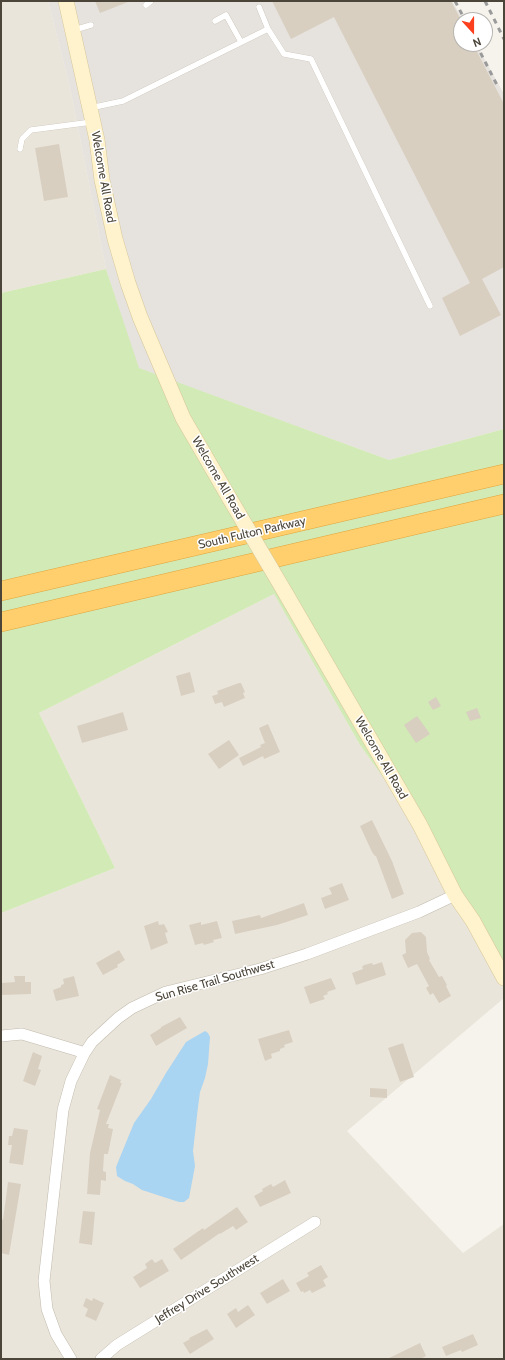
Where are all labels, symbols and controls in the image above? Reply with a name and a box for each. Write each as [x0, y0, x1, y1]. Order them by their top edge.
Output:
north arrow [453, 12, 493, 52]
text: N [471, 34, 483, 50]
street label: Welcome All Road [88, 130, 118, 224]
street label: Welcome All Road [189, 434, 247, 522]
street label: South Fulton Parkway [197, 514, 307, 552]
street label: Welcome All Road [352, 714, 410, 802]
street label: Sun Rise Trail Southwest [154, 957, 276, 1005]
street label: Jeffrey Drive Southwest [153, 1251, 261, 1327]

